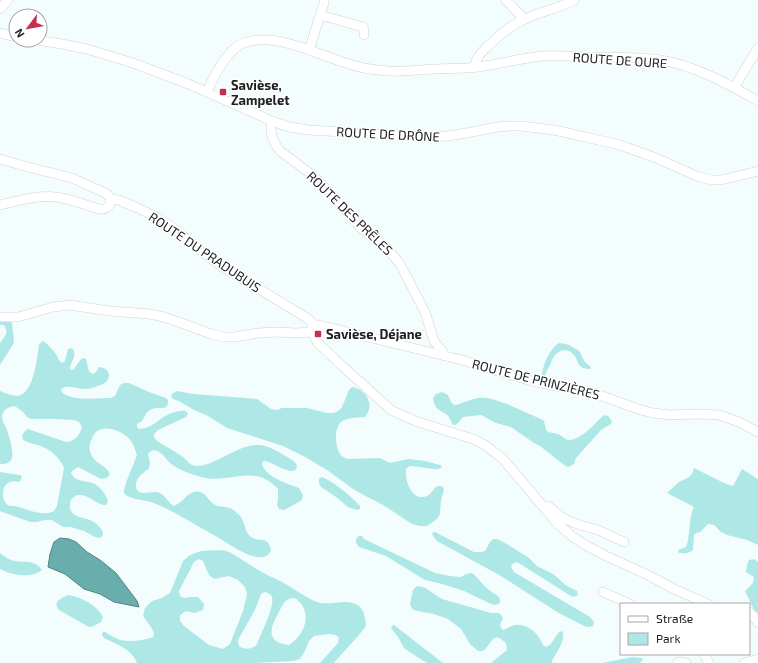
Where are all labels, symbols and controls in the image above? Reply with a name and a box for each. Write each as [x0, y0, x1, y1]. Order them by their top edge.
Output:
north arrow [8, 8, 48, 48]
text: N [11, 27, 27, 40]
street label: ROUTE DE OURE [572, 49, 668, 71]
place label: Savièse, Zampelet [231, 77, 290, 108]
marker: Savièse, Zampelet [218, 87, 228, 97]
street label: ROUTE DE DRÔNE [336, 123, 440, 145]
street label: ROUTE DES PRÊLES [304, 168, 396, 258]
street label: ROUTE DU PRADUBUIS [146, 209, 264, 295]
place label: Savièse, Déjane [326, 326, 422, 342]
marker: Savièse, Déjane [313, 329, 323, 339]
street label: ROUTE DE PRINZIÈRES [471, 354, 602, 403]
legend [620, 603, 750, 655]
text: Straße [656, 611, 693, 625]
text: Park [656, 631, 681, 645]

